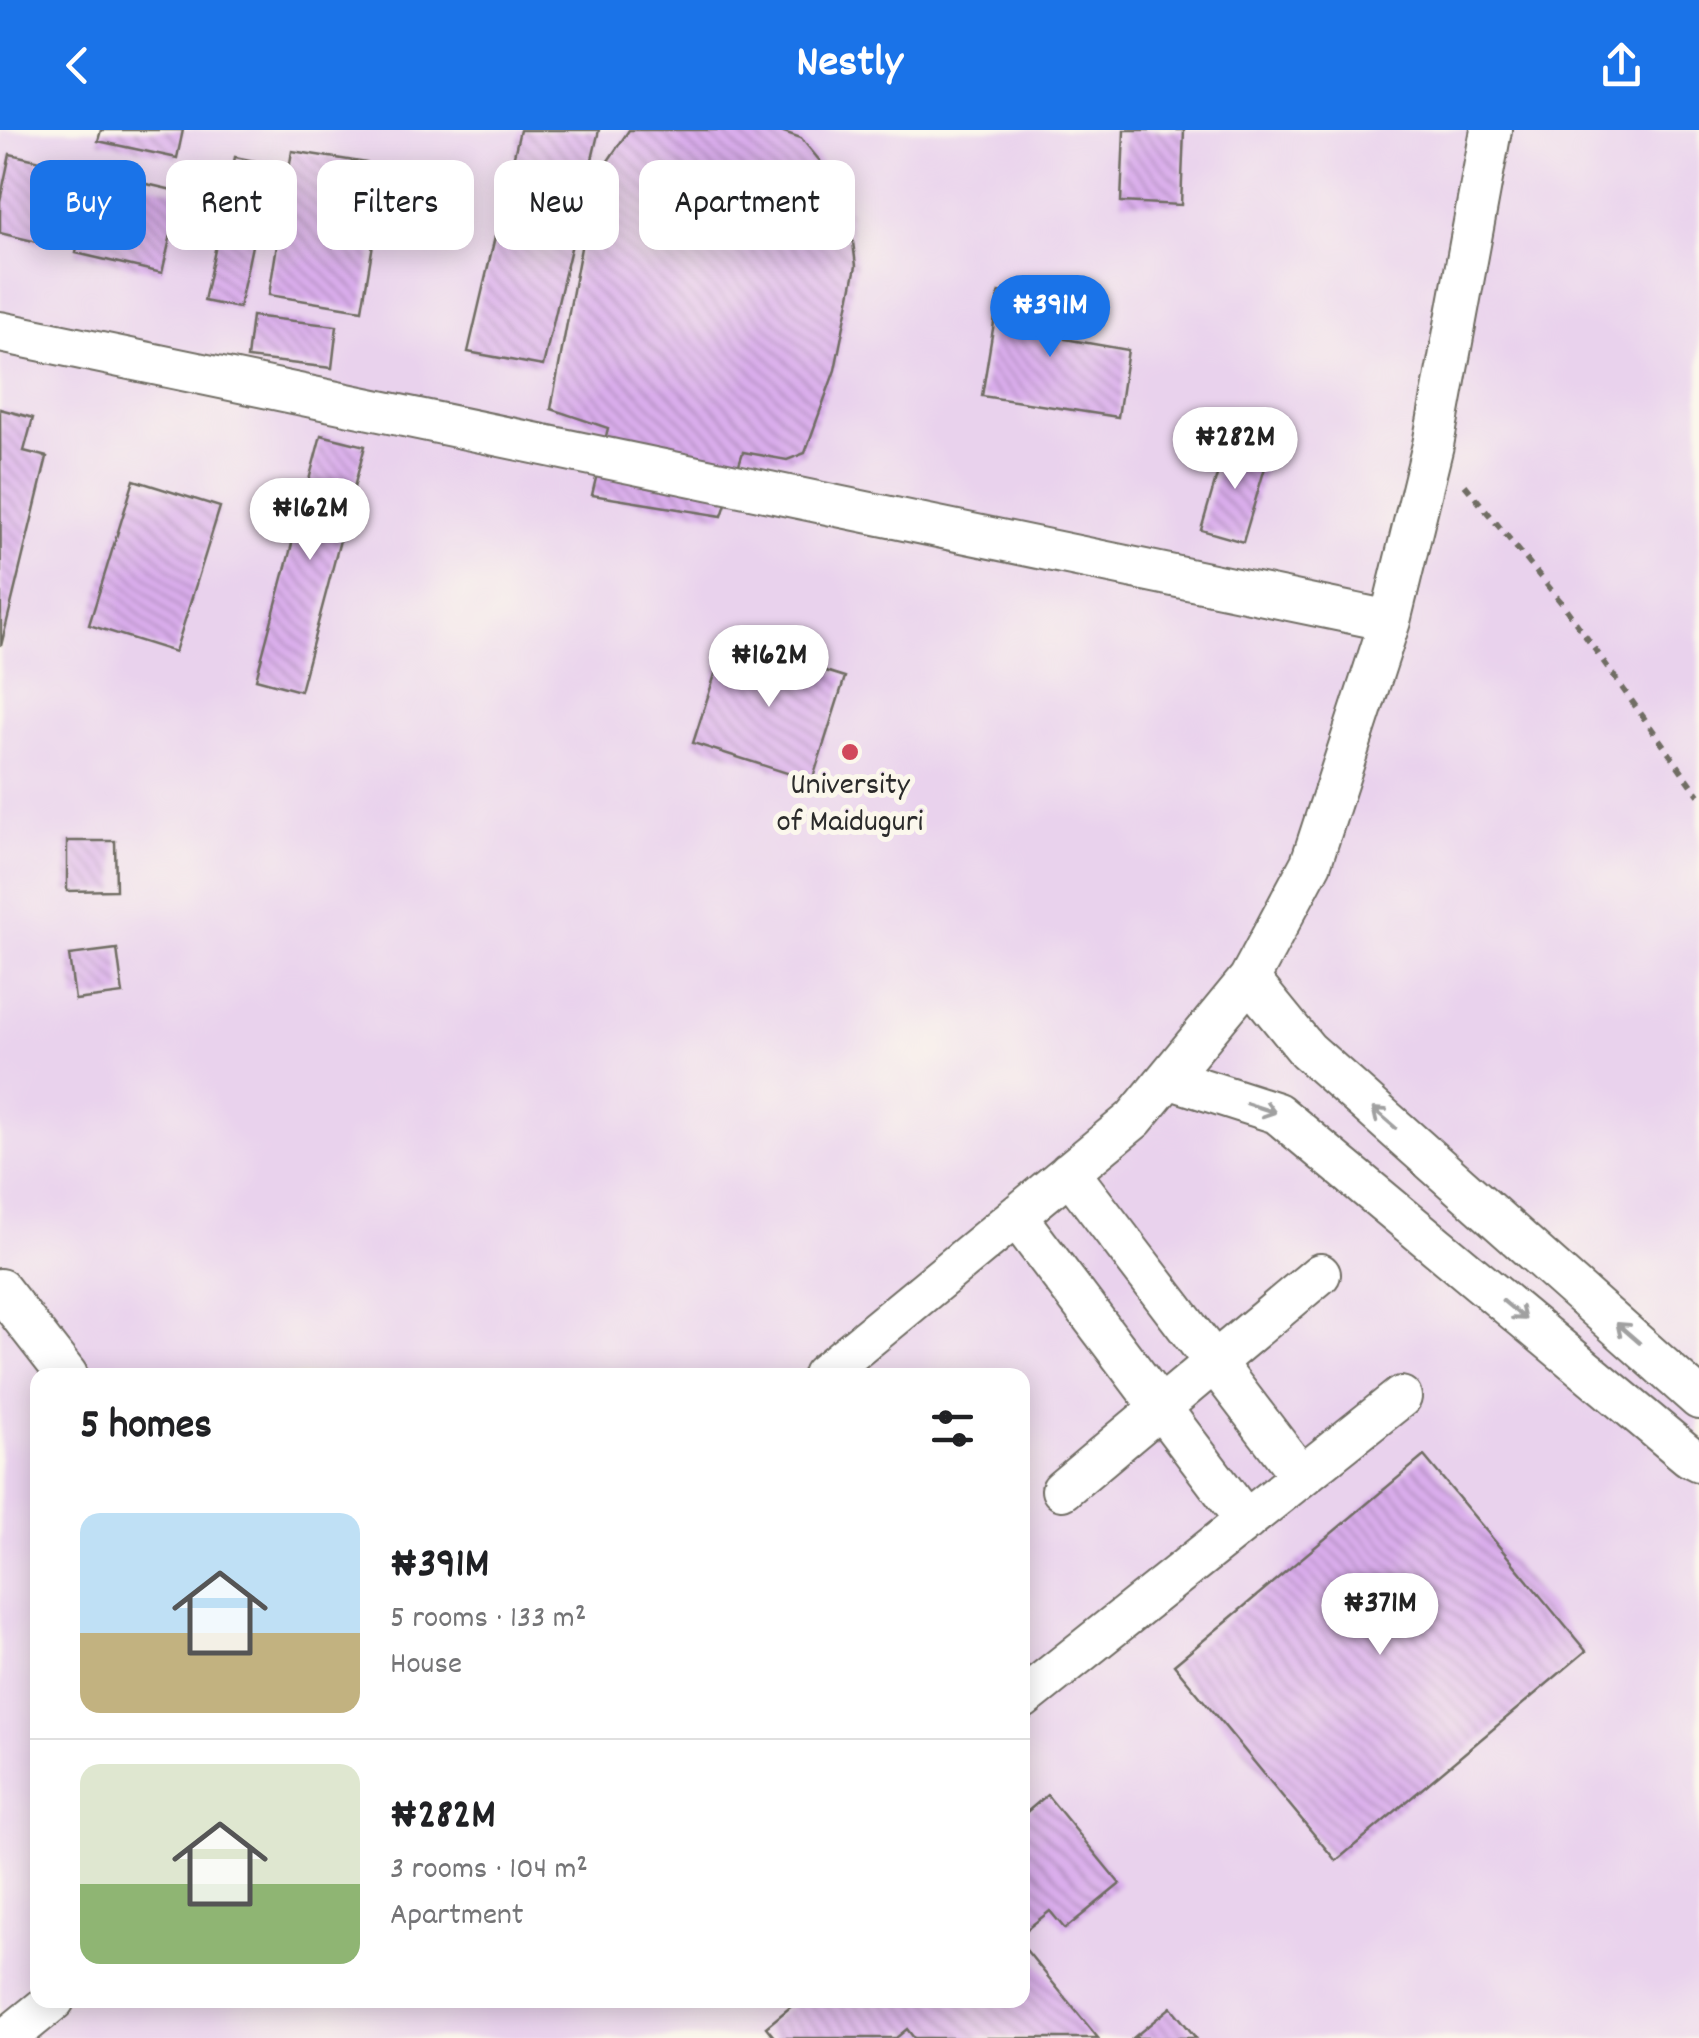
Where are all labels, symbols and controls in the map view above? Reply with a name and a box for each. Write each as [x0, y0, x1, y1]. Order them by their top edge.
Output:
text: Nestly [796, 33, 903, 97]
icon: back [50, 38, 105, 93]
icon: share [1594, 38, 1649, 93]
chip: Buy [30, 160, 146, 250]
chip: Rent [166, 160, 297, 250]
chip: Filters [317, 160, 474, 250]
chip: New [494, 160, 619, 250]
chip: Apartment [639, 160, 855, 250]
pin: ₦391M [980, 275, 1120, 360]
text: ₦391M [1012, 284, 1088, 330]
pin: ₦282M [1165, 407, 1305, 492]
text: ₦282M [1195, 416, 1275, 462]
pin: ₦162M [240, 478, 380, 563]
text: ₦162M [272, 487, 348, 533]
pin: ₦162M [699, 625, 839, 710]
text: ₦162M [731, 634, 807, 680]
marker: University of Maiduguri [839, 741, 861, 763]
place label: University of Maiduguri [777, 764, 924, 847]
one-way arrow [1244, 1100, 1276, 1118]
one-way arrow [1372, 1106, 1397, 1129]
one-way arrow [1500, 1299, 1526, 1321]
one-way arrow [1615, 1322, 1641, 1344]
text: 5 homes [80, 1398, 212, 1458]
icon: filters [925, 1401, 980, 1456]
text: ₦391M [390, 1537, 489, 1597]
icon: home [160, 1553, 280, 1673]
pin: ₦371M [1310, 1573, 1450, 1658]
text: ₦371M [1343, 1582, 1417, 1628]
text: 5 rooms · 133 m² [390, 1597, 586, 1643]
text: House [390, 1643, 462, 1689]
text: ₦282M [390, 1788, 496, 1848]
icon: home [160, 1804, 280, 1924]
text: 3 rooms · 104 m² [390, 1848, 588, 1894]
text: Apartment [390, 1894, 524, 1940]

